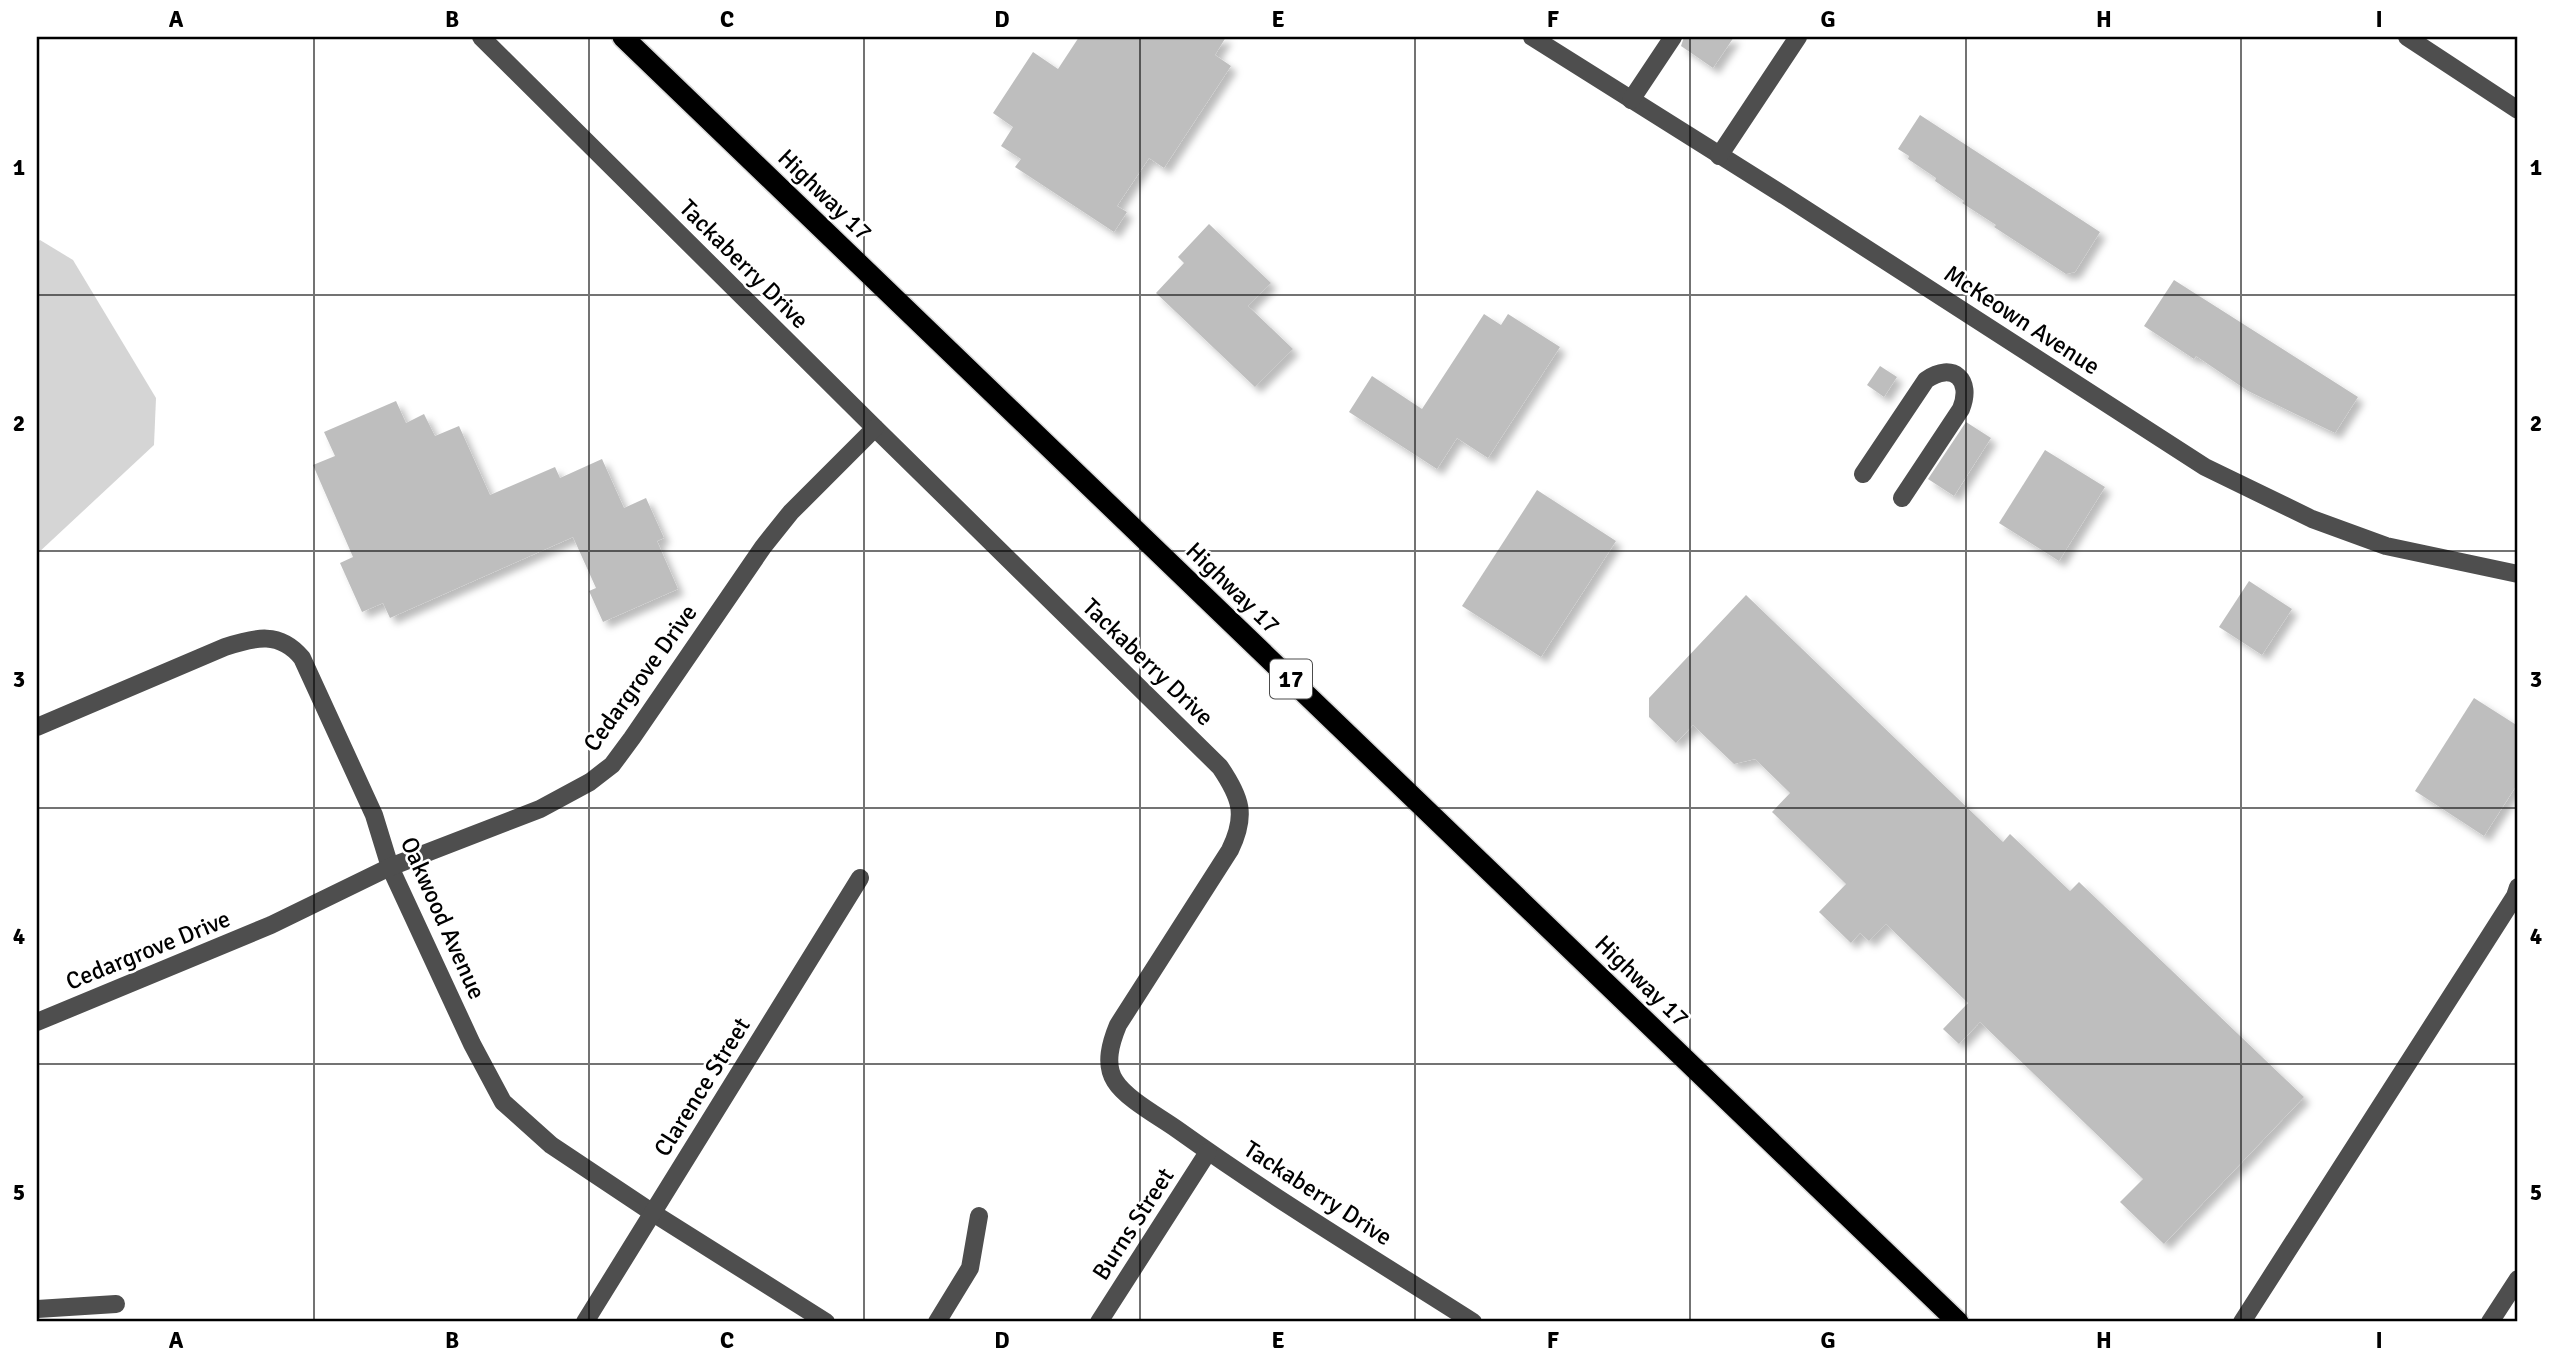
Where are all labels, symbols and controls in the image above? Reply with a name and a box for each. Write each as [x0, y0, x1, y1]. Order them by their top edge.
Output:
text: A [169, 5, 184, 34]
text: B [445, 5, 459, 34]
text: C [720, 5, 734, 34]
text: D [994, 5, 1010, 34]
text: E [1271, 5, 1285, 34]
text: F [1547, 5, 1559, 34]
text: G [1820, 5, 1836, 34]
text: H [2096, 5, 2112, 34]
text: I [2375, 5, 2383, 34]
street label: Highway 17 [772, 143, 878, 247]
text: 1 [13, 153, 25, 182]
text: 1 [2530, 153, 2542, 182]
street label: Tackaberry Drive [673, 193, 815, 335]
street label: McKeown Avenue [1938, 258, 2106, 382]
text: 2 [13, 409, 25, 438]
text: 2 [2530, 409, 2542, 438]
street label: Highway 17 [1180, 536, 1286, 640]
street label: Tackaberry Drive [1076, 592, 1220, 732]
street label: Cedargrove Drive [577, 599, 703, 757]
road number: 17 [1270, 660, 1312, 698]
text: 3 [13, 665, 25, 694]
text: 3 [2530, 665, 2542, 694]
street label: Oakwood Avenue [394, 832, 492, 1004]
street label: Cedargrove Drive [61, 903, 235, 997]
text: 4 [13, 922, 25, 951]
text: 4 [2530, 922, 2542, 951]
street label: Highway 17 [1589, 929, 1695, 1033]
street label: Clarence Street [647, 1012, 757, 1162]
street label: Tackaberry Drive [1238, 1134, 1398, 1252]
street label: Burns Street [1086, 1162, 1180, 1286]
text: 5 [13, 1178, 25, 1207]
text: 5 [2530, 1178, 2542, 1207]
text: A [169, 1326, 184, 1355]
text: B [445, 1326, 459, 1355]
text: C [720, 1326, 734, 1355]
text: D [994, 1326, 1010, 1355]
text: E [1271, 1326, 1285, 1355]
text: F [1547, 1326, 1559, 1355]
text: G [1820, 1326, 1836, 1355]
text: H [2096, 1326, 2112, 1355]
text: I [2375, 1326, 2383, 1355]

